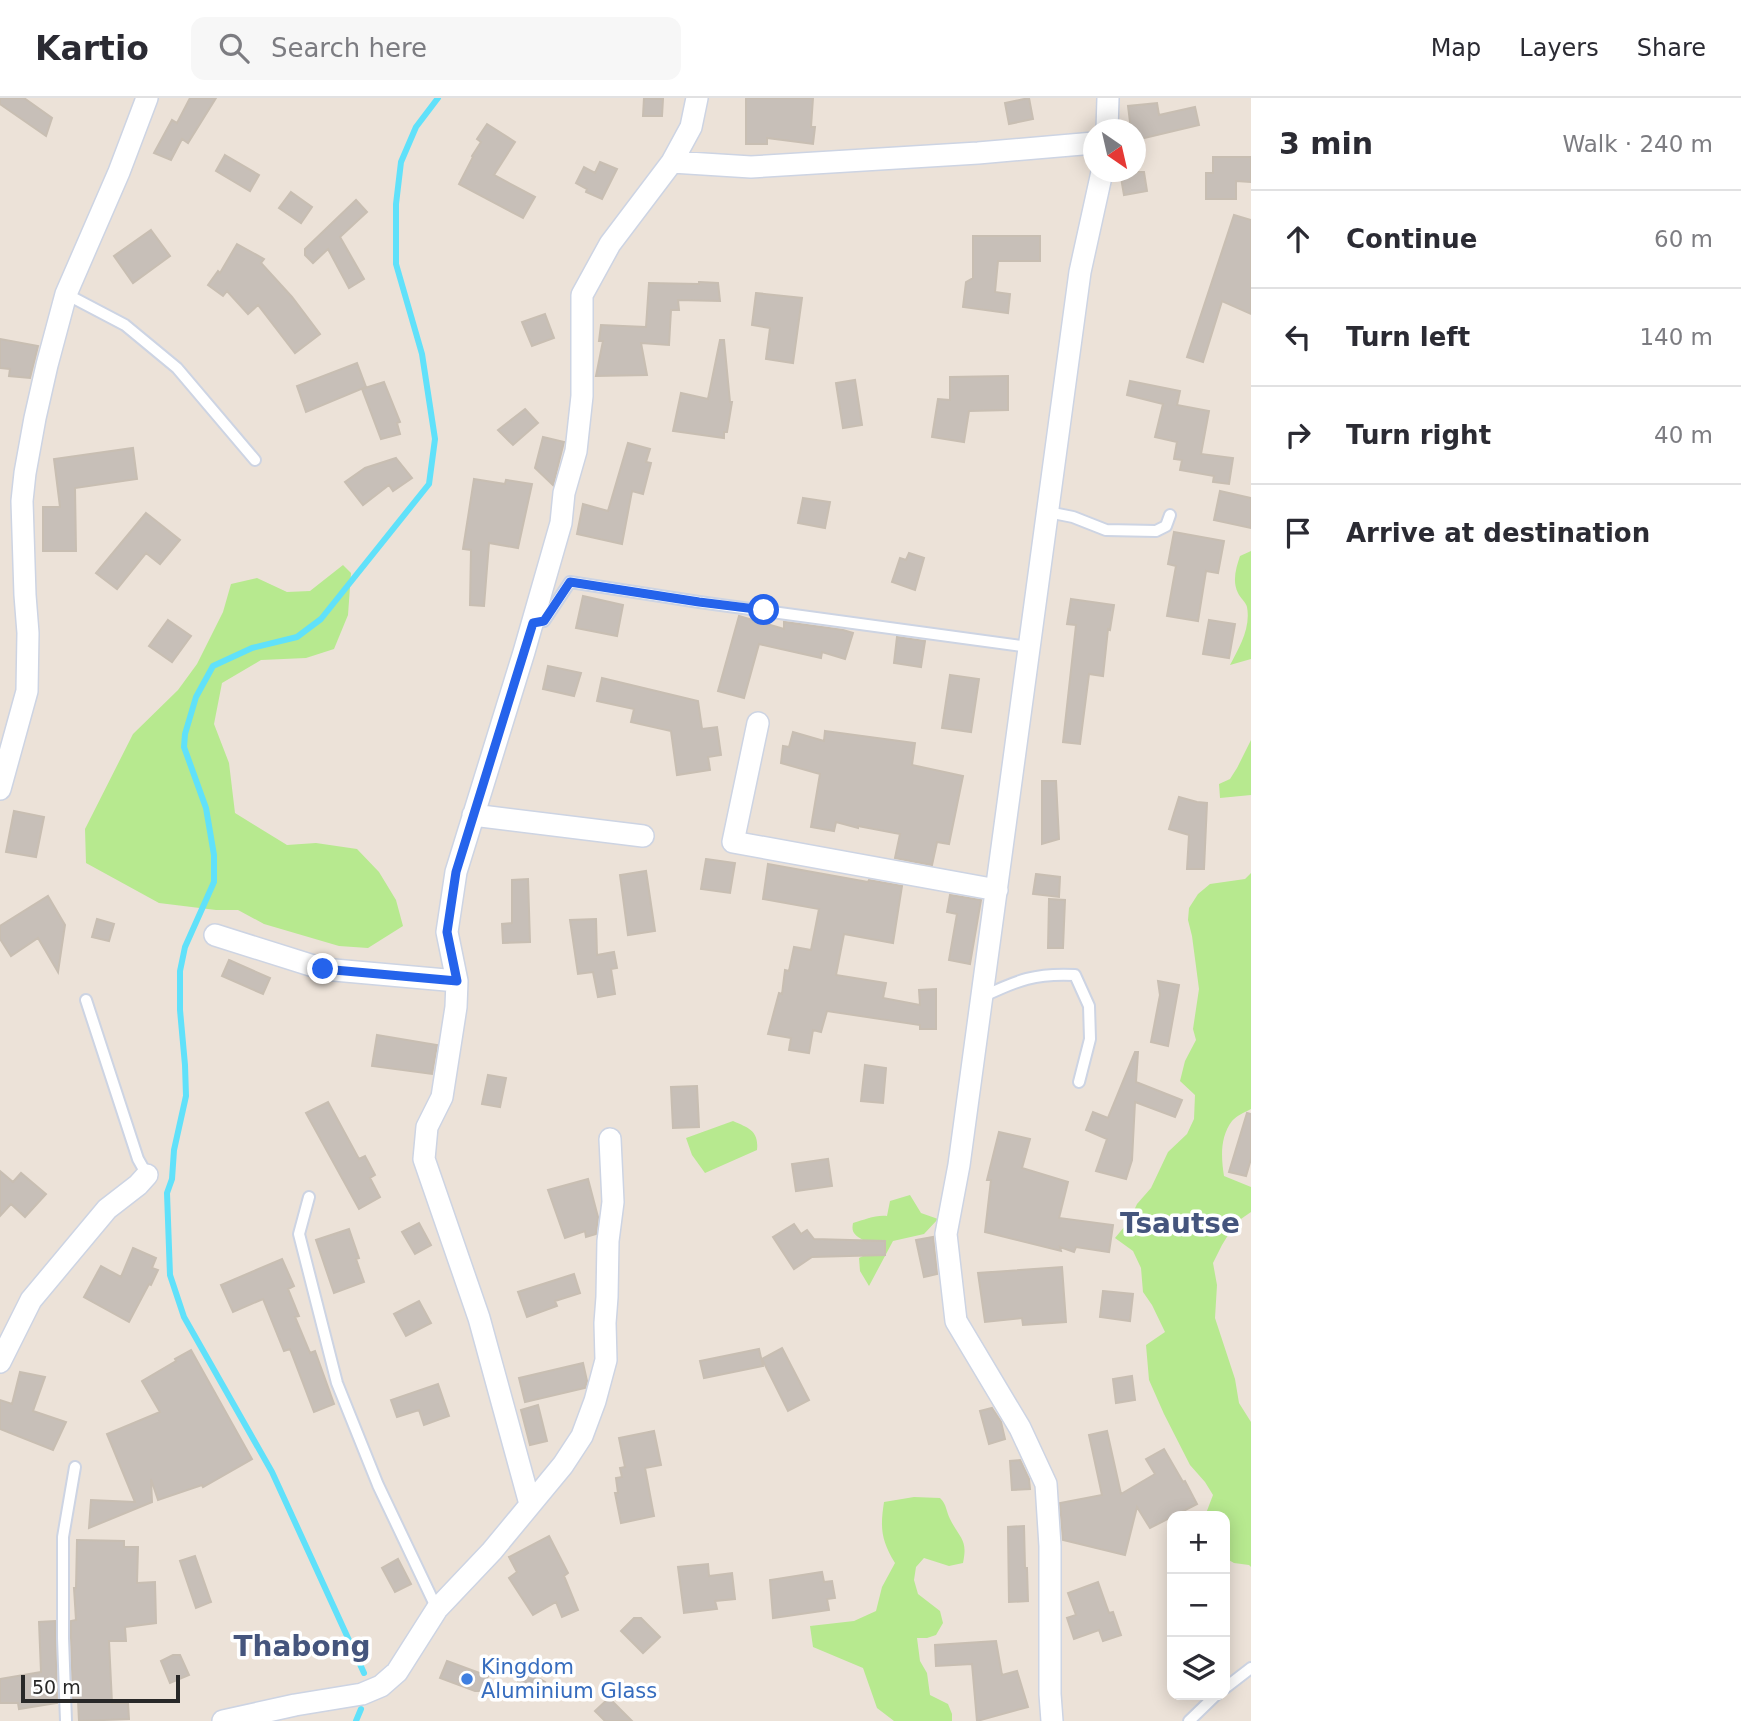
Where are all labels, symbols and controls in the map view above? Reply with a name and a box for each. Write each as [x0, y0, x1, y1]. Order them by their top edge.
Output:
search box [191, 17, 681, 80]
text: Kartio [35, 29, 149, 68]
icon: search [215, 29, 253, 67]
text: Search here [271, 33, 427, 63]
text: Map [1431, 34, 1481, 62]
text: Layers [1519, 34, 1599, 62]
text: Share [1637, 34, 1706, 62]
north arrow [1083, 119, 1146, 182]
text: 3 min [1279, 126, 1373, 161]
text: Walk · 240 m [1562, 131, 1713, 157]
icon: ahead [1279, 220, 1317, 258]
text: Continue [1346, 224, 1477, 254]
text: 60 m [1654, 226, 1713, 252]
icon: left [1279, 318, 1317, 356]
text: Turn left [1346, 322, 1470, 352]
text: 140 m [1639, 324, 1713, 350]
icon: right [1279, 416, 1317, 454]
text: Turn right [1346, 420, 1491, 450]
text: 40 m [1654, 422, 1713, 448]
icon: arrive [1279, 514, 1317, 552]
text: Arrive at destination [1346, 518, 1650, 548]
route start [748, 594, 779, 625]
route end [307, 953, 338, 984]
district label: Tsautse [1120, 1207, 1240, 1240]
map controls [1167, 1511, 1230, 1700]
button: + [1167, 1511, 1230, 1574]
button: − [1167, 1574, 1230, 1637]
district label: Thabong [233, 1630, 371, 1663]
button: layers [1167, 1637, 1230, 1700]
place label: Kingdom Aluminium Glass [481, 1655, 657, 1703]
marker: Kingdom Aluminium Glass [459, 1671, 475, 1687]
scale bar [21, 1672, 180, 1704]
text: 50 m [32, 1676, 81, 1698]

